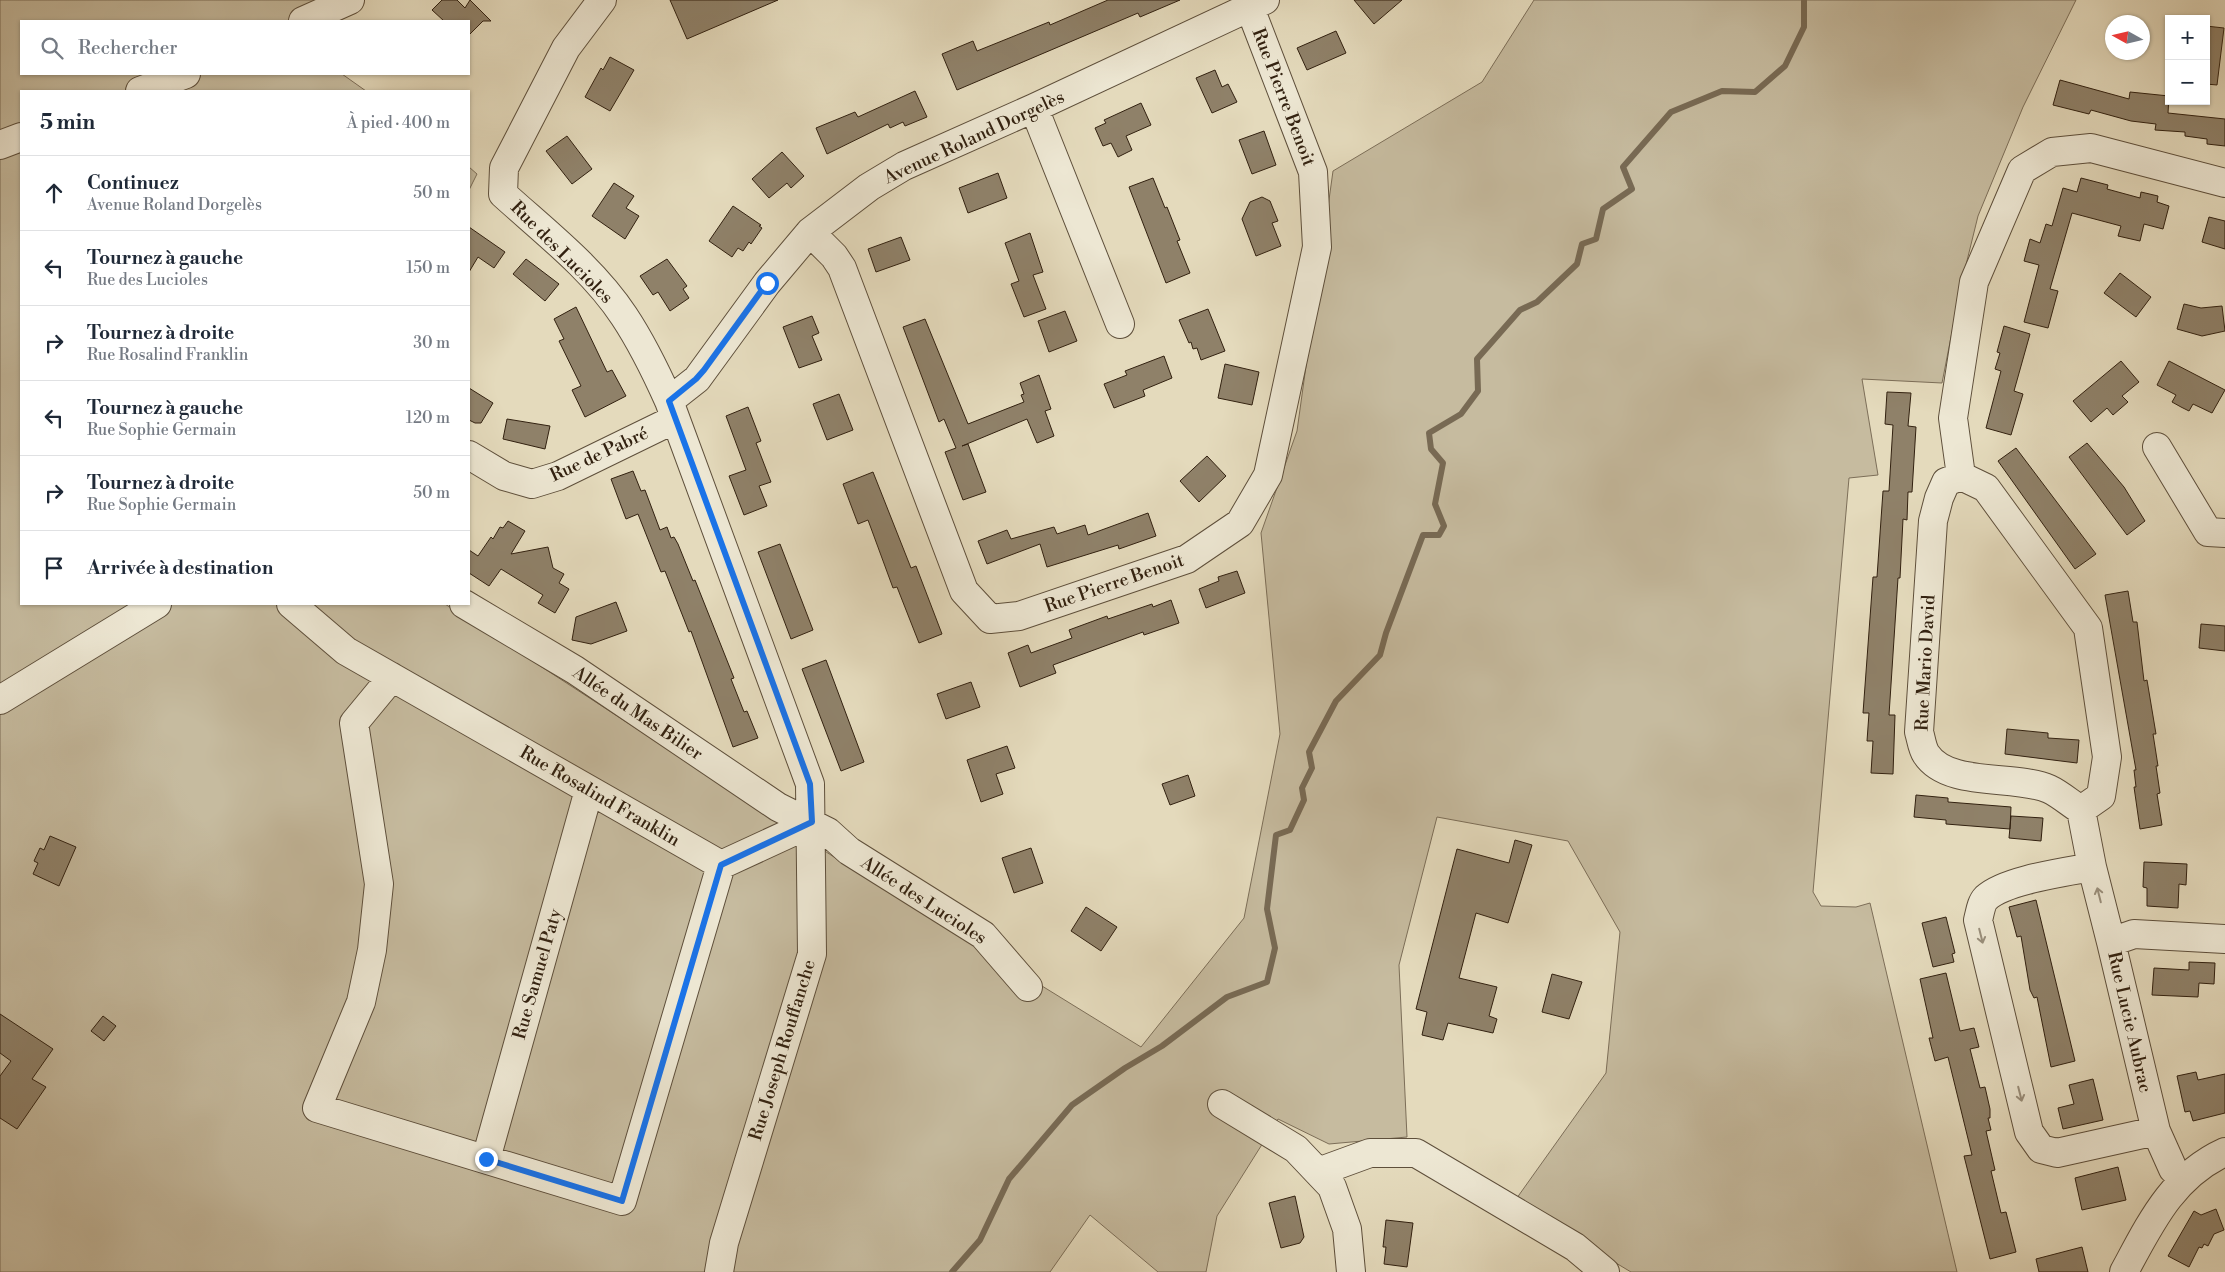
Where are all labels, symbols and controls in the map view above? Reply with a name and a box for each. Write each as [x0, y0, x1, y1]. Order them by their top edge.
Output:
north arrow [2105, 15, 2150, 60]
map controls [2165, 15, 2210, 105]
button: + [2165, 15, 2210, 60]
search box [20, 20, 470, 75]
street label: Rue Pierre Benoit [1247, 25, 1321, 170]
icon: search [38, 34, 66, 62]
text: Rechercher [78, 36, 177, 60]
button: − [2165, 60, 2210, 105]
street label: Avenue Roland Dorgelès [879, 85, 1068, 190]
text: 5 min [40, 110, 95, 136]
text: À pied · 400 m [347, 113, 450, 133]
text: Continuez [87, 171, 179, 195]
icon: ahead [40, 179, 68, 207]
text: 50 m [413, 183, 450, 203]
text: Avenue Roland Dorgelès [87, 195, 262, 215]
street label: Rue des Lucioles [505, 196, 618, 309]
text: Tournez à gauche [87, 246, 243, 270]
icon: left [40, 254, 68, 282]
text: 150 m [406, 258, 450, 278]
text: Rue des Lucioles [87, 270, 208, 290]
route start [756, 272, 779, 295]
text: Tournez à droite [87, 321, 234, 345]
icon: right [40, 329, 68, 357]
text: 30 m [413, 333, 450, 353]
text: Rue Rosalind Franklin [87, 345, 248, 365]
text: Tournez à gauche [87, 396, 243, 420]
icon: left [40, 404, 68, 432]
text: 120 m [406, 408, 450, 428]
text: Rue Sophie Germain [87, 420, 236, 440]
street label: Rue de Pabré [546, 422, 652, 487]
text: Tournez à droite [87, 471, 234, 495]
icon: right [40, 479, 68, 507]
text: 50 m [413, 483, 450, 503]
text: Rue Sophie Germain [87, 495, 236, 515]
street label: Rue Pierre Benoit [1041, 549, 1188, 618]
icon: arrive [40, 554, 68, 582]
text: Arrivée à destination [87, 556, 273, 580]
street label: Rue Mario David [1910, 593, 1941, 732]
street label: Allée du Mas Bilier [567, 661, 708, 766]
street label: Rue Rosalind Franklin [515, 741, 684, 852]
street label: Allée des Lucioles [856, 851, 991, 950]
one-way arrow [2094, 887, 2103, 903]
street label: Rue Samuel Paty [508, 906, 567, 1042]
one-way arrow [1977, 927, 1987, 943]
street label: Rue Lucie Aubrac [2102, 949, 2157, 1095]
street label: Rue Joseph Rouffanche [744, 957, 821, 1143]
one-way arrow [2016, 1085, 2025, 1101]
route end [475, 1148, 498, 1171]

